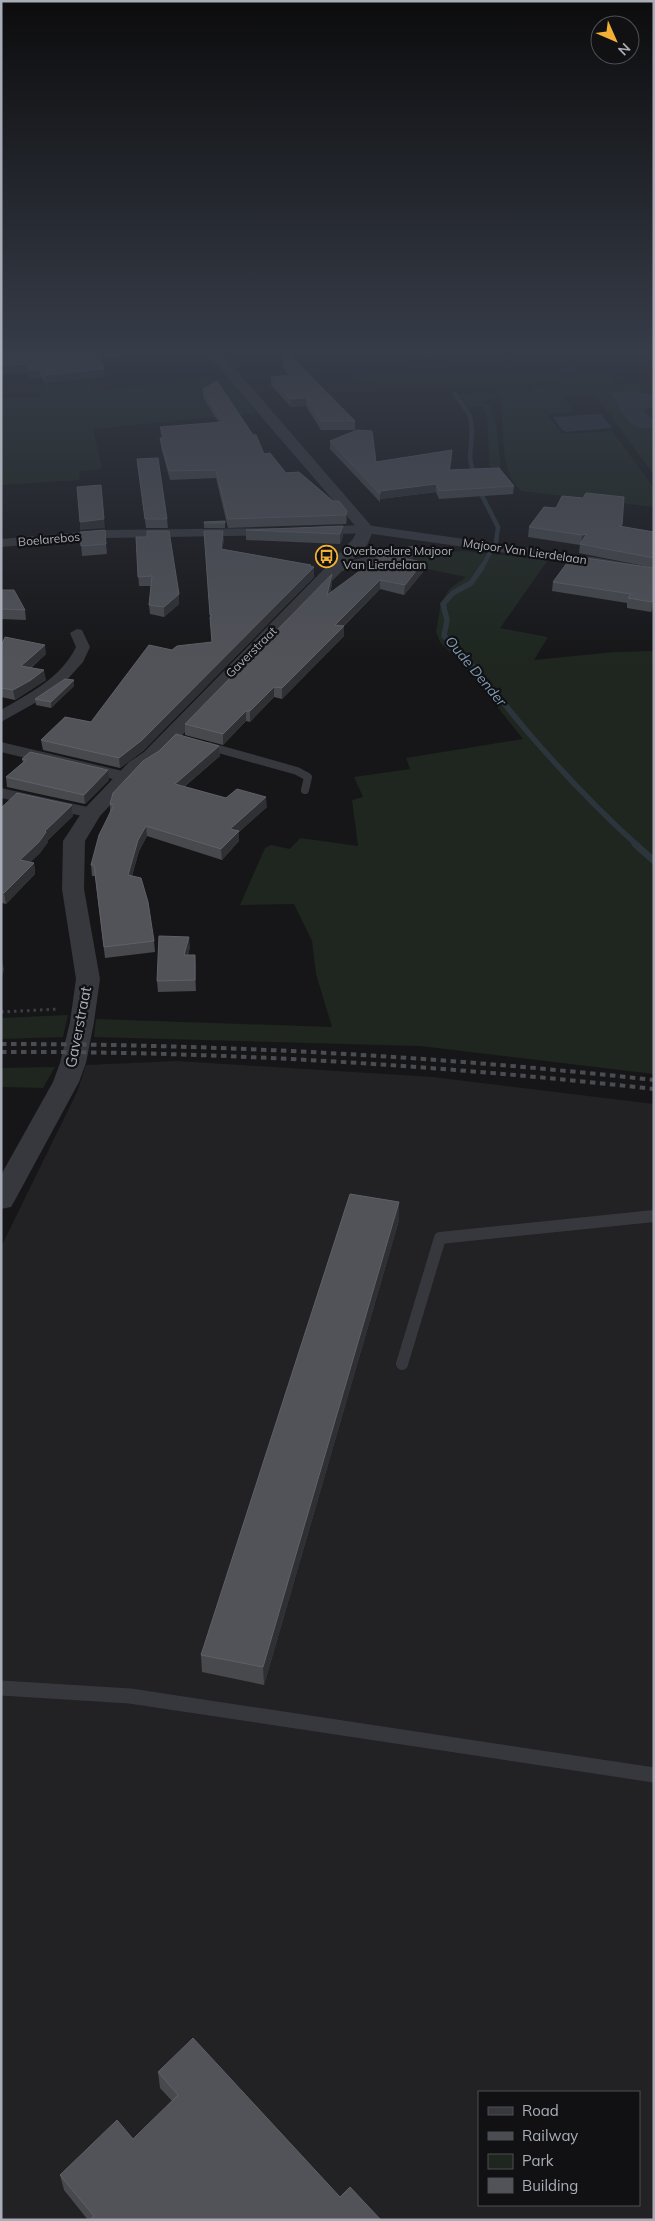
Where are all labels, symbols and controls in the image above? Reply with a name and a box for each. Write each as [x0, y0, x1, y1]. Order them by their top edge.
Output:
north arrow [590, 15, 640, 65]
text: N [614, 39, 634, 59]
street label: Boelarebos [17, 529, 81, 549]
street label: Majoor Van Lierdelaan [462, 535, 588, 567]
place label: Overboelare Majoor Van Lierdelaan [343, 543, 453, 572]
bus stop icon: Overboelare Majoor Van Lierdelaan [315, 545, 339, 569]
street label: Gaverstraat [222, 623, 280, 681]
water label: Oude Dender [441, 632, 511, 710]
street label: Gaverstraat [61, 985, 95, 1069]
legend [478, 2091, 640, 2206]
text: Road [522, 2101, 559, 2120]
text: Railway [522, 2126, 578, 2145]
text: Park [522, 2151, 554, 2170]
text: Building [522, 2176, 578, 2195]

